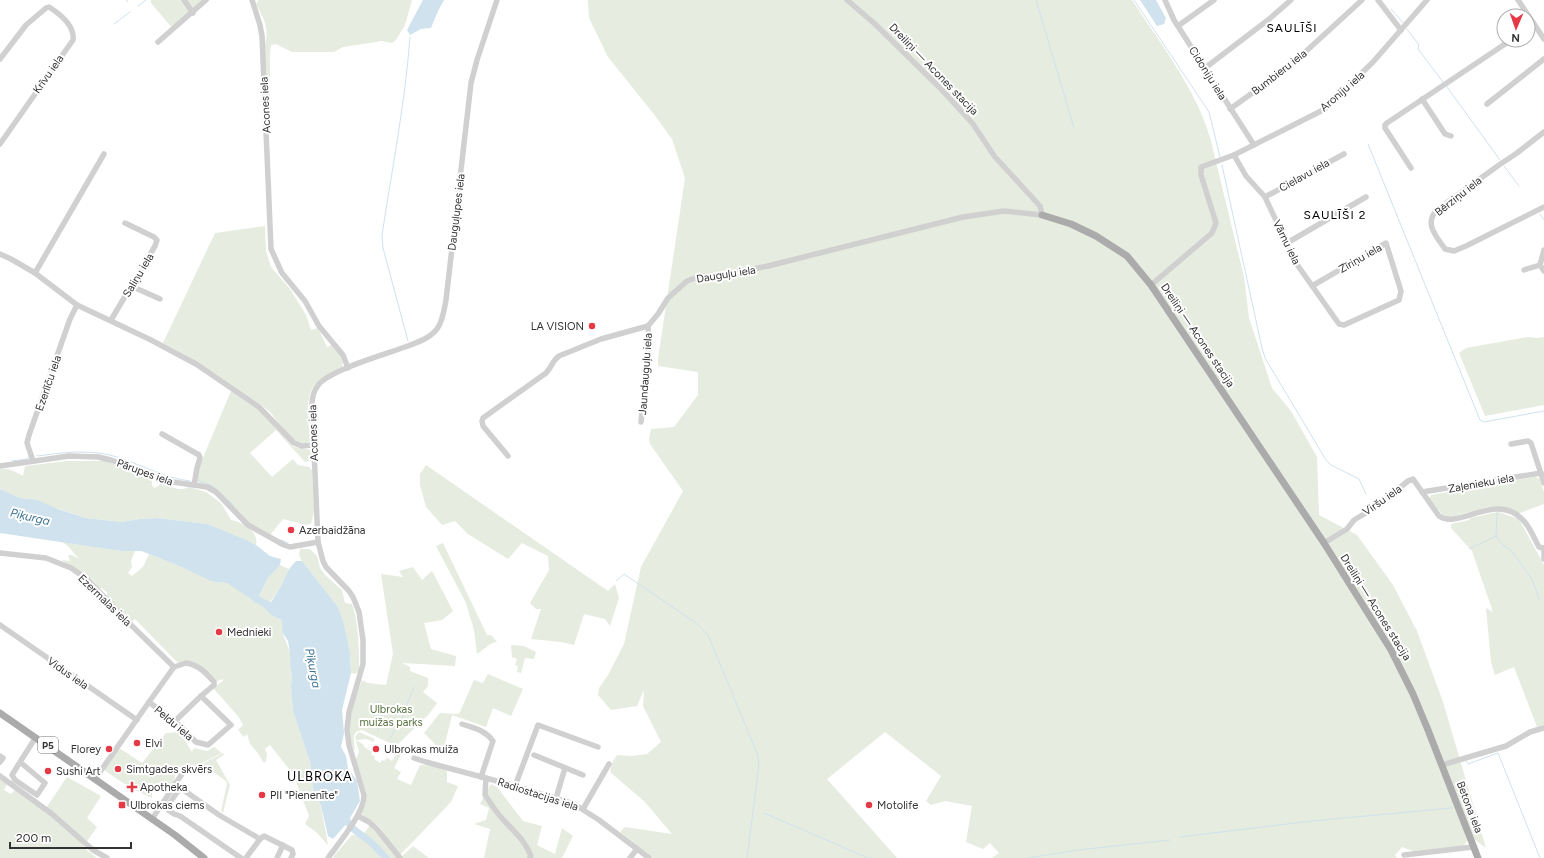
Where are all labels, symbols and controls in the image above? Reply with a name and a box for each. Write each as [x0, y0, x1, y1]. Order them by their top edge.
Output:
north arrow [1496, 8, 1536, 48]
street label: Dreiliņi — Acones stacija [886, 21, 981, 118]
district label: SAULĪŠI [1266, 21, 1318, 35]
text: N [1511, 31, 1520, 44]
street label: Cidoniju iela [1186, 44, 1229, 102]
street label: Bumbieru iela [1249, 47, 1309, 98]
street label: Krīvu iela [30, 52, 66, 96]
street label: Aroniju iela [1317, 69, 1367, 114]
street label: Acones iela [258, 77, 273, 133]
street label: Cielavu iela [1277, 156, 1332, 195]
street label: Dauguļupes iela [445, 173, 468, 251]
street label: Bērziņu iela [1432, 174, 1484, 219]
district label: SAULĪŠI 2 [1304, 208, 1366, 222]
street label: Vārnu iela [1270, 218, 1303, 267]
street label: Zīriņu iela [1336, 241, 1384, 276]
street label: Saliņu iela [120, 251, 157, 300]
street label: Dauguļu iela [696, 263, 757, 286]
street label: Dreiliņi — Acones stacija [1158, 281, 1237, 390]
place label: LA VISION [531, 320, 584, 333]
marker: LA VISION [587, 321, 597, 331]
street label: Jaundauguļu iela [636, 333, 655, 415]
street label: Ezerlīču iela [33, 354, 64, 413]
street label: Acones iela [306, 405, 321, 461]
street label: Pārupes iela [115, 456, 175, 489]
street label: Zaļenieku iela [1447, 471, 1515, 496]
street label: Viršu iela [1360, 482, 1404, 519]
water label: Piķurga [9, 506, 51, 528]
place label: Azerbaidžāna [299, 524, 365, 537]
marker: Azerbaidžāna [286, 525, 296, 535]
street label: Dreiliņi — Acones stacija [1338, 552, 1414, 663]
street label: Ezermalas iela [75, 572, 134, 629]
place label: Mednieki [227, 626, 271, 639]
marker: Mednieki [214, 627, 224, 637]
water label: Piķurga [302, 647, 324, 689]
street label: Vidus iela [45, 655, 91, 692]
street label: Peldu iela [152, 703, 196, 743]
park label: Ulbrokas muižas parks [359, 703, 423, 729]
road number: P5 [38, 737, 58, 753]
place label: Elvi [145, 737, 162, 750]
marker: Elvi [132, 738, 142, 748]
place label: Florey [71, 743, 101, 756]
place label: Ulbrokas muiža [384, 743, 458, 756]
marker: Florey [104, 744, 114, 754]
marker: Ulbrokas muiža [371, 744, 381, 754]
place label: Simtgades skvērs [126, 763, 212, 776]
marker: Simtgades skvērs [113, 764, 123, 774]
place label: Sushi Art [56, 765, 101, 778]
marker: Sushi Art [43, 766, 53, 776]
district label: ULBROKA [287, 769, 353, 784]
street label: Radiostacijas iela [496, 775, 580, 814]
street label: Betona iela [1454, 780, 1485, 835]
place label: Apotheka [140, 781, 187, 794]
marker: Apotheka [127, 782, 137, 792]
place label: PII "Pienenīte" [270, 789, 338, 802]
marker: PII "Pienenīte" [257, 790, 267, 800]
place label: Ulbrokas ciems [130, 799, 204, 812]
place label: Motolife [877, 799, 918, 812]
marker: Ulbrokas ciems [117, 800, 127, 810]
marker: Motolife [864, 800, 874, 810]
scale bar [10, 824, 131, 850]
text: 200 m [16, 831, 51, 845]

